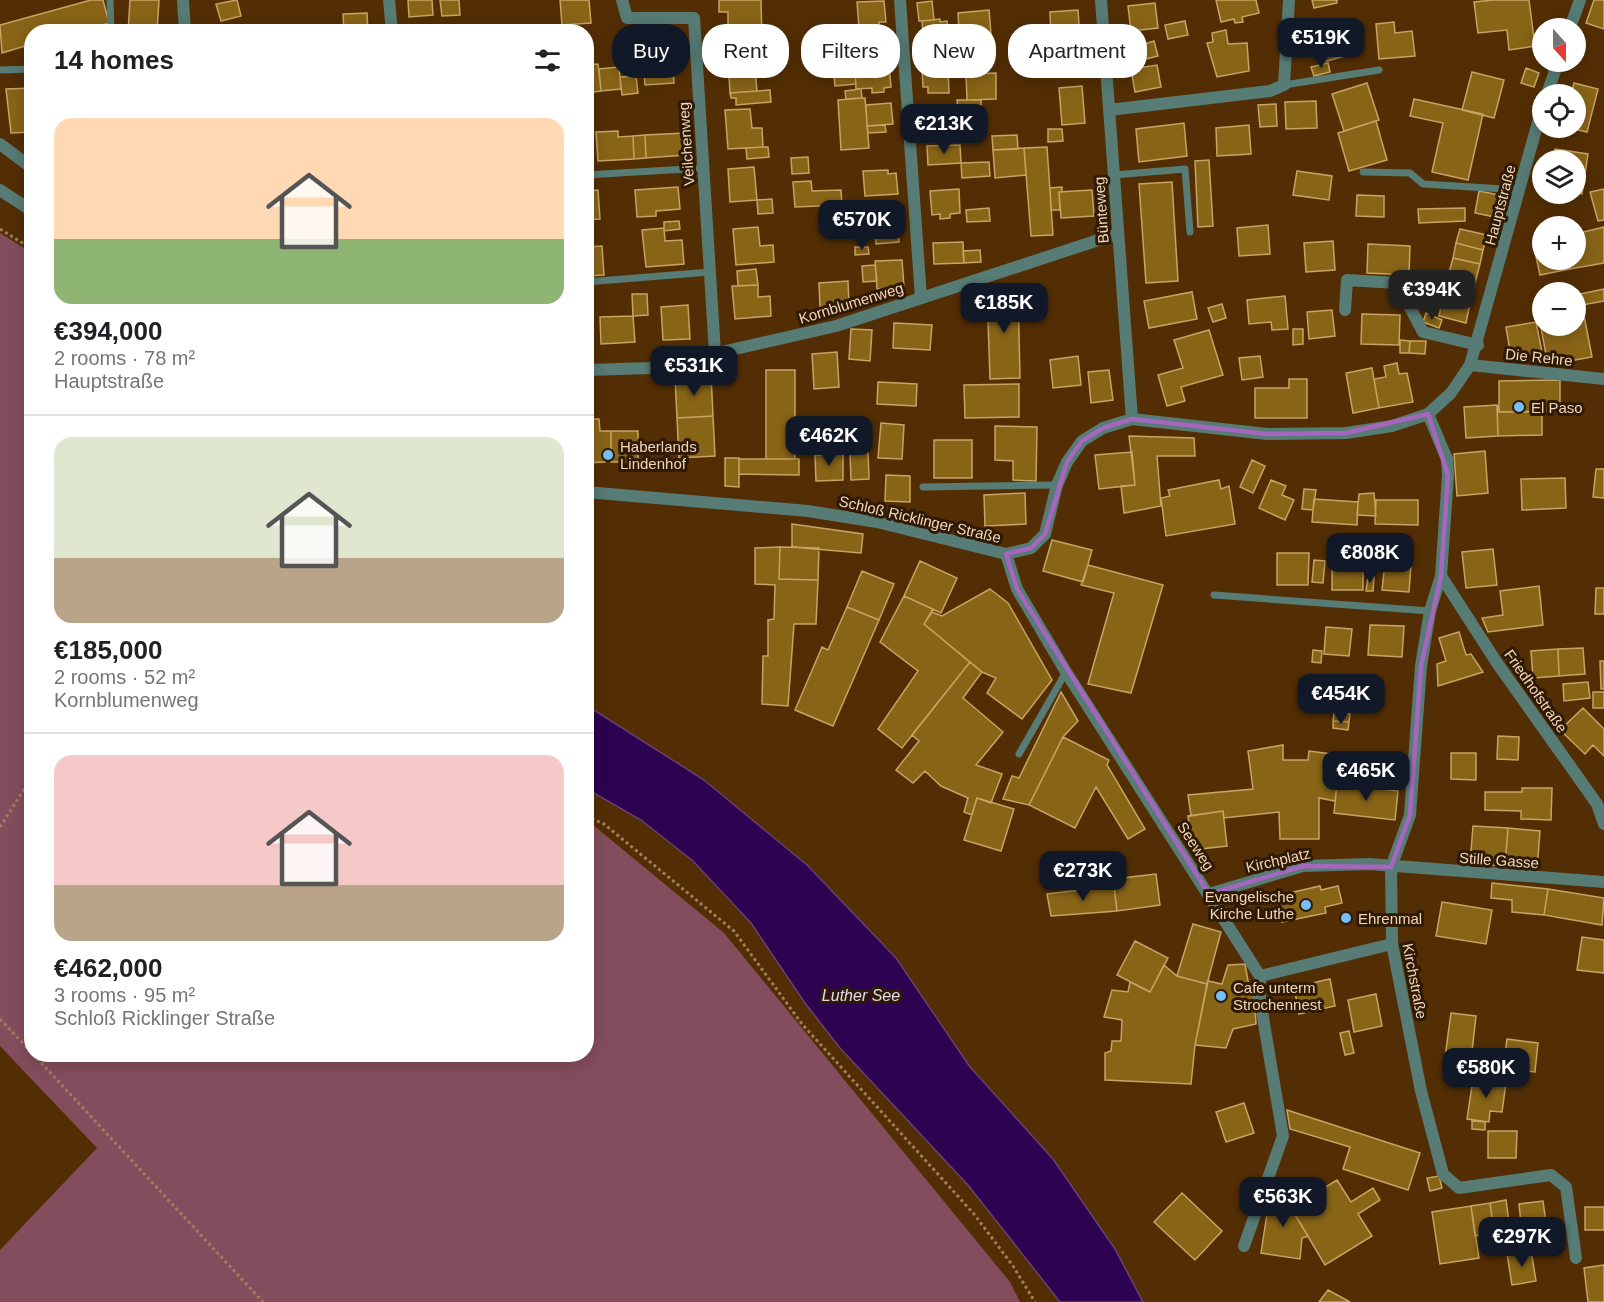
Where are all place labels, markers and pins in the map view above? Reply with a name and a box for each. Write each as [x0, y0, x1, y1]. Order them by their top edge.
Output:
pin: €519K [1279, 18, 1363, 69]
pin: €213K [902, 104, 986, 155]
pin: €570K [820, 200, 904, 251]
pin: €394K [1390, 270, 1474, 321]
pin: €185K [962, 283, 1046, 334]
pin: €531K [652, 346, 736, 397]
place label: El Paso [1531, 399, 1583, 416]
marker: El Paso [1512, 400, 1526, 414]
pin: €462K [787, 416, 871, 467]
place label: Haberlands Lindenhof [620, 438, 697, 472]
marker: Haberlands Lindenhof [601, 448, 615, 462]
pin: €808K [1328, 533, 1412, 584]
pin: €454K [1299, 674, 1383, 725]
pin: €465K [1324, 751, 1408, 802]
pin: €273K [1041, 851, 1125, 902]
place label: Evangelische Kirche Luthe [1205, 888, 1294, 922]
marker: Evangelische Kirche Luthe [1299, 898, 1313, 912]
place label: Ehrenmal [1358, 910, 1422, 927]
marker: Ehrenmal [1339, 911, 1353, 925]
place label: Cafe unterm Strochennest [1233, 979, 1322, 1013]
marker: Cafe unterm Strochennest [1214, 989, 1228, 1003]
pin: €580K [1444, 1048, 1528, 1099]
pin: €563K [1241, 1177, 1325, 1228]
pin: €297K [1480, 1217, 1564, 1268]

